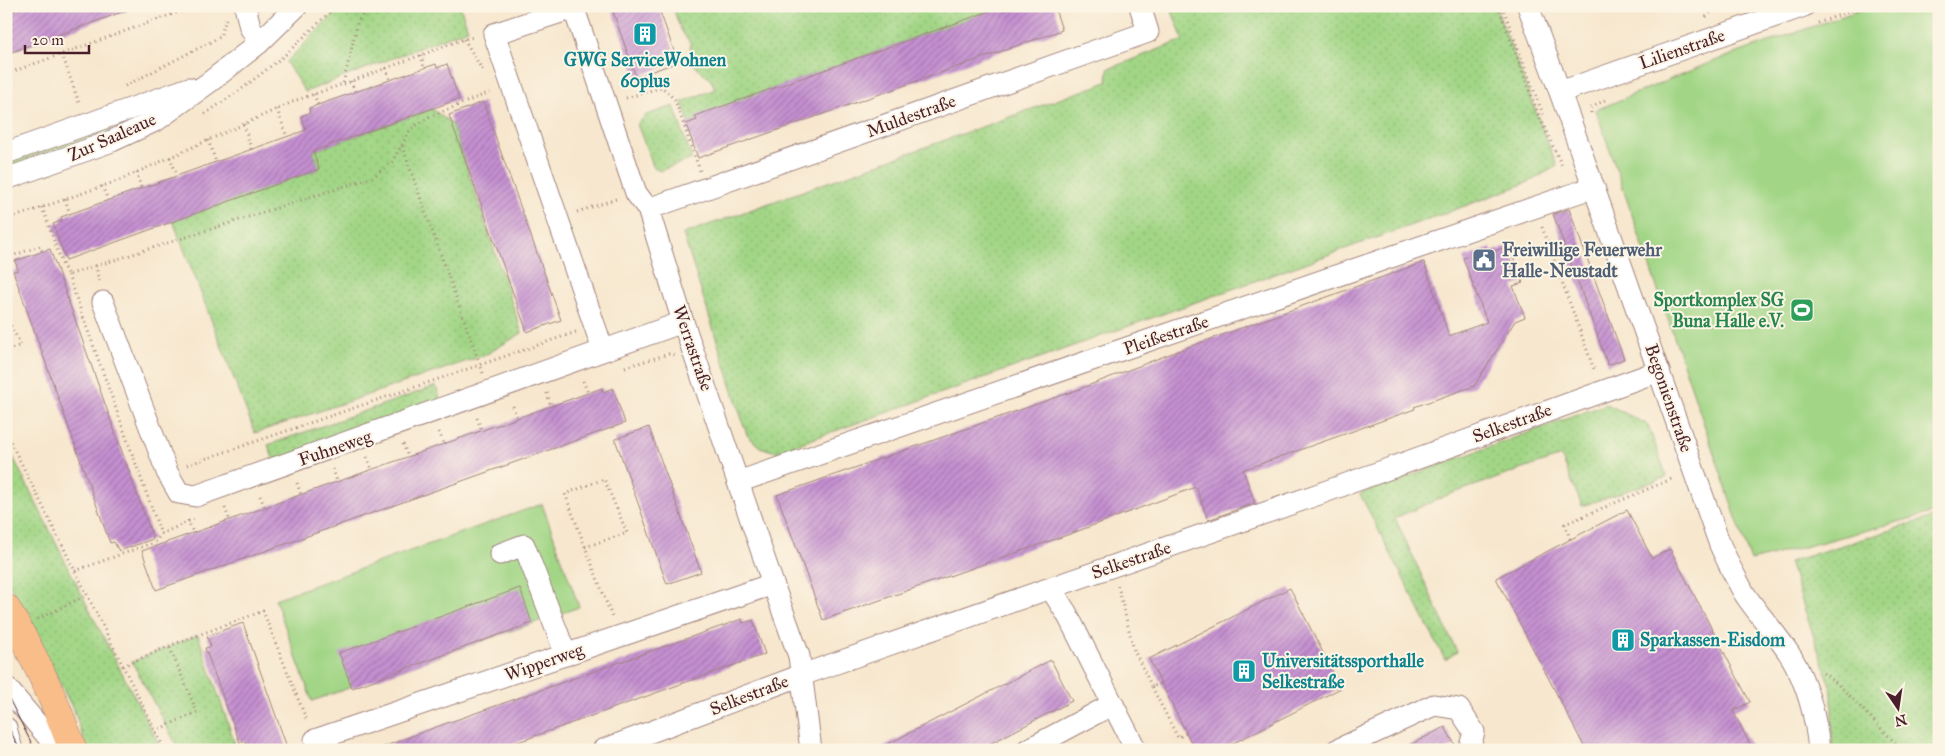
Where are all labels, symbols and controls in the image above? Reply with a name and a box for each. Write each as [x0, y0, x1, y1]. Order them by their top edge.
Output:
building icon: GWG ServiceWohnen 60plus [632, 21, 658, 47]
scale bar [25, 22, 89, 54]
street label: Lilienstraße [1636, 24, 1728, 74]
text: 20 m [32, 31, 64, 49]
place label: GWG ServiceWohnen 60plus [564, 49, 727, 93]
street label: Muldestraße [863, 90, 959, 142]
street label: Zur Saaleaue [65, 108, 159, 166]
place label: Freiwillige Feuerwehr Halle-Neustadt [1502, 239, 1663, 282]
public building icon: Freiwillige Feuerwehr Halle-Neustadt [1471, 247, 1497, 273]
place label: Sportkomplex SG Buna Halle e.V. [1653, 289, 1784, 332]
sports icon: Sportkomplex SG Buna Halle e.V. [1789, 297, 1815, 323]
street label: Werrastraße [668, 302, 718, 394]
street label: Pleißestraße [1121, 310, 1211, 360]
street label: Begonienstraße [1639, 341, 1698, 455]
street label: Selkestraße [1469, 399, 1555, 447]
street label: Fuhneweg [296, 425, 375, 472]
street label: Selkestraße [1088, 536, 1174, 584]
building icon: Sparkassen-Eisdom [1610, 627, 1636, 653]
place label: Sparkassen-Eisdom [1640, 629, 1786, 652]
street label: Wipperweg [502, 638, 587, 687]
place label: Universitätssporthalle Selkestraße [1262, 650, 1424, 693]
building icon: Universitätssporthalle Selkestraße [1231, 658, 1257, 684]
street label: Selkestraße [707, 670, 791, 720]
north arrow [1872, 684, 1922, 734]
text: N [1893, 711, 1909, 730]

